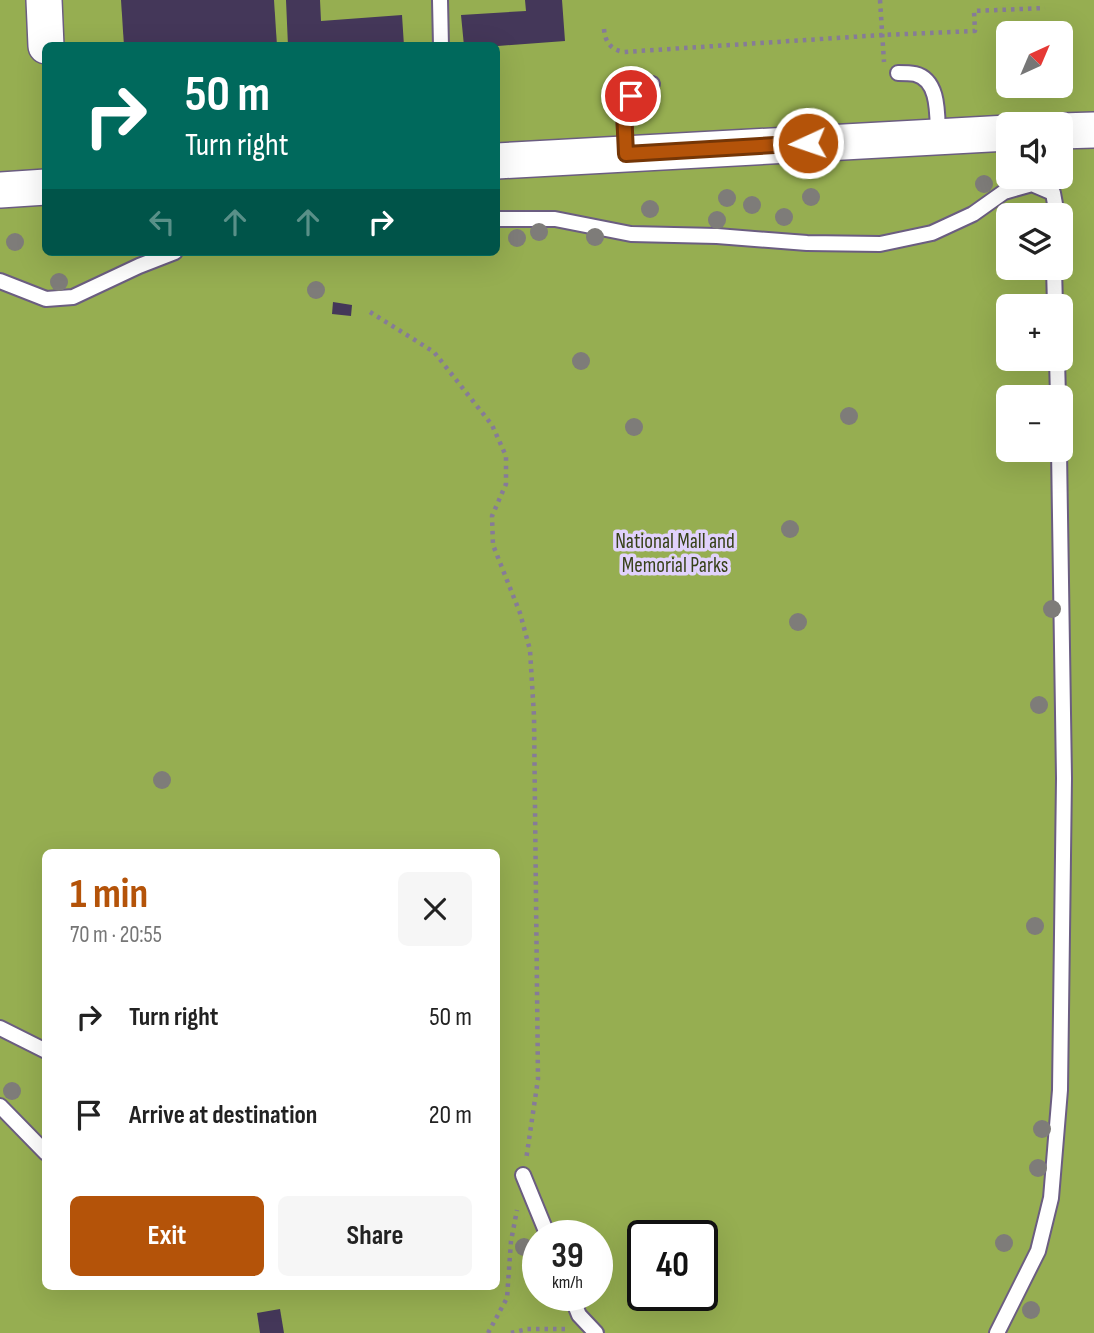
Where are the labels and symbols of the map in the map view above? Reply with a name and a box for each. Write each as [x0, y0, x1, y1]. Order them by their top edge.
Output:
north arrow [996, 21, 1073, 98]
pin [601, 66, 661, 126]
position arrow [771, 106, 845, 180]
park label: National Mall and Memorial Parks [615, 529, 735, 578]
speed limit sign: 40 [627, 1220, 718, 1311]

